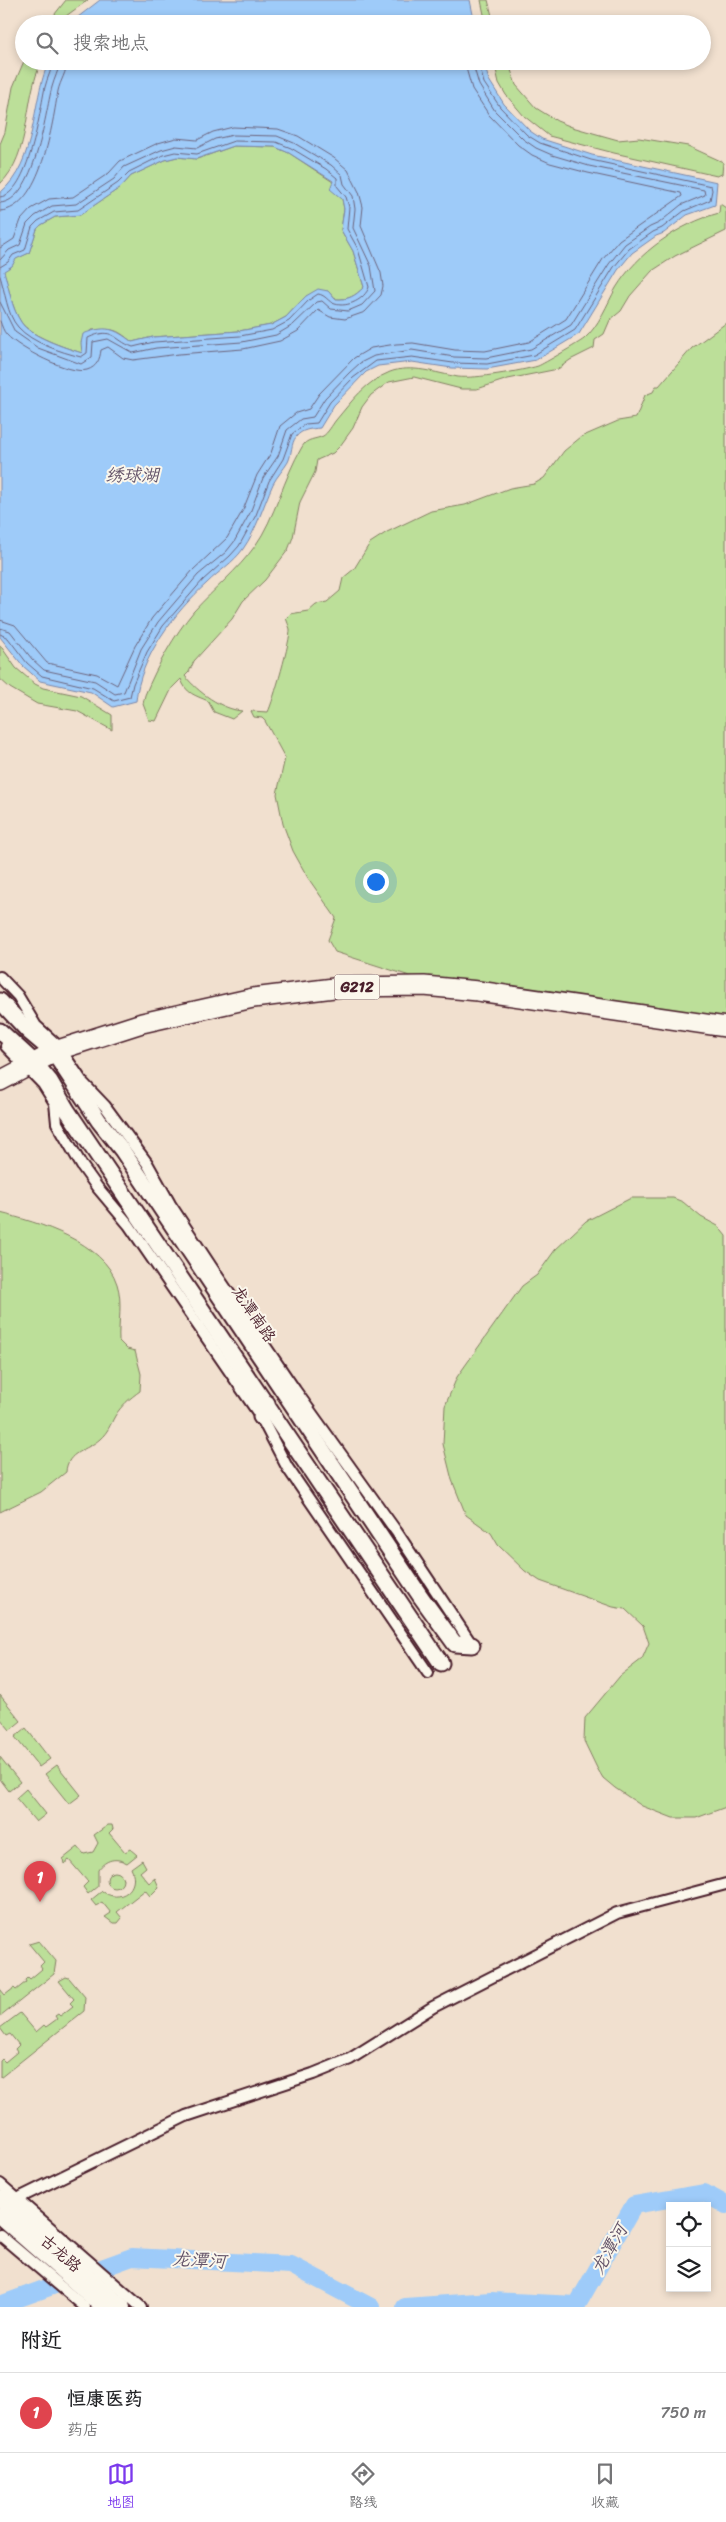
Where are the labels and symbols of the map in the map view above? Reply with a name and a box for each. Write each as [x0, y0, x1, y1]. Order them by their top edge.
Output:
water label: 绣球湖 [105, 459, 161, 491]
your location [363, 869, 389, 895]
road number: G212 [334, 974, 380, 1000]
street label: 龙潭南路 [224, 1279, 284, 1349]
pin: 1 [24, 1861, 56, 1902]
water label: 龙潭河 [582, 2215, 638, 2280]
street label: 古龙路 [33, 2226, 89, 2280]
water label: 龙潭河 [171, 2243, 230, 2278]

